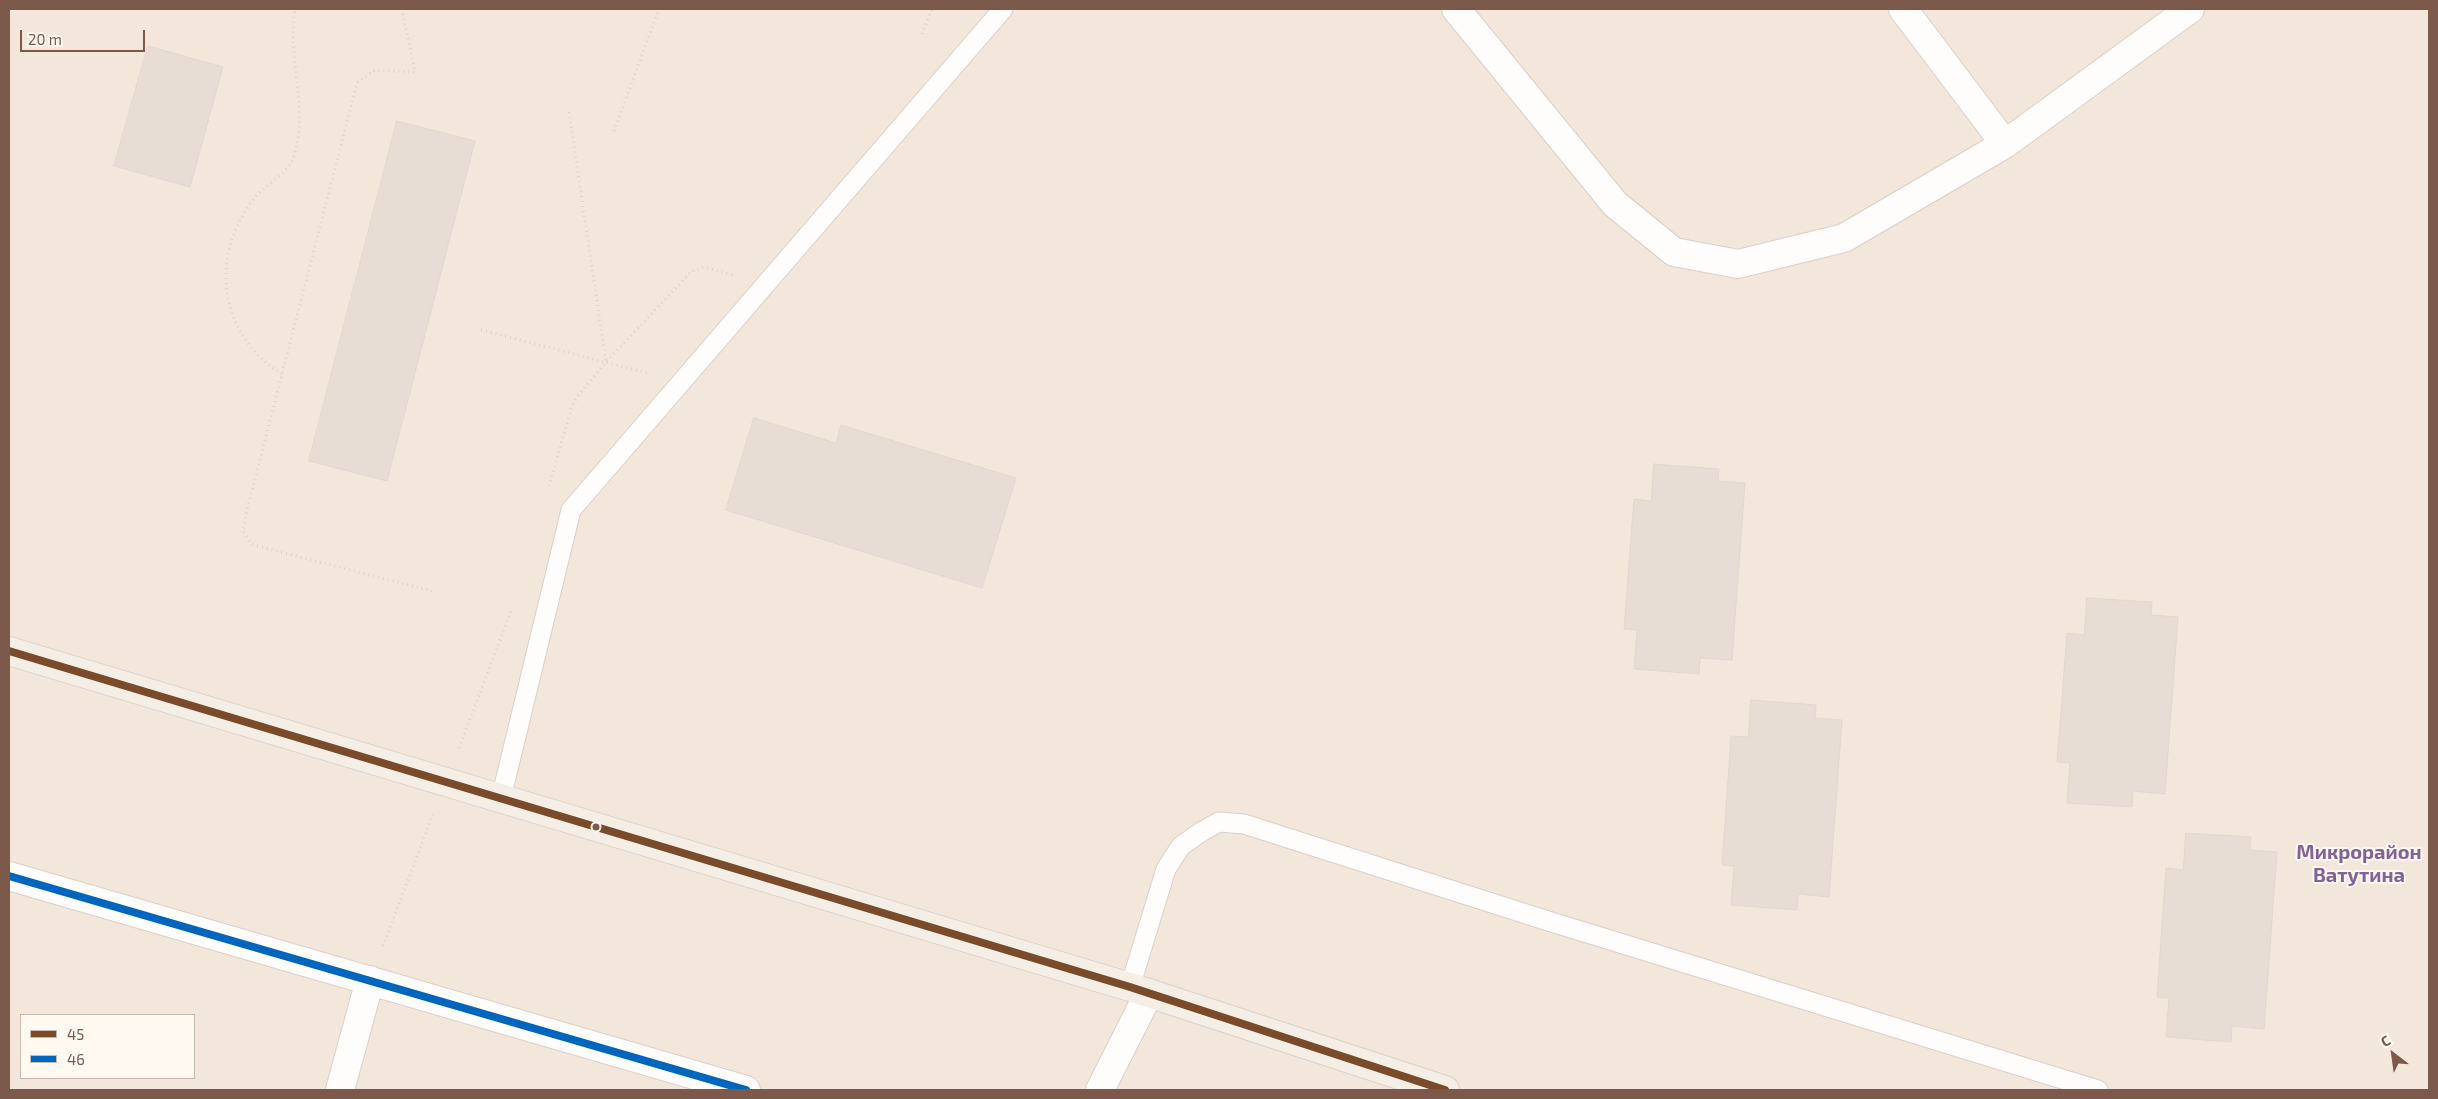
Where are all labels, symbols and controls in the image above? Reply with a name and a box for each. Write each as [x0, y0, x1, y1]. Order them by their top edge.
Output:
scale bar [22, 20, 148, 52]
text: 20 m [28, 30, 62, 48]
unlabelled marker [591, 822, 601, 832]
district label: Микрорайон Ватутина [2296, 840, 2422, 887]
legend [20, 1014, 195, 1079]
text: 45 [67, 1025, 84, 1043]
north arrow [2368, 1029, 2418, 1079]
text: С [2377, 1031, 2393, 1050]
text: 46 [67, 1050, 85, 1068]

